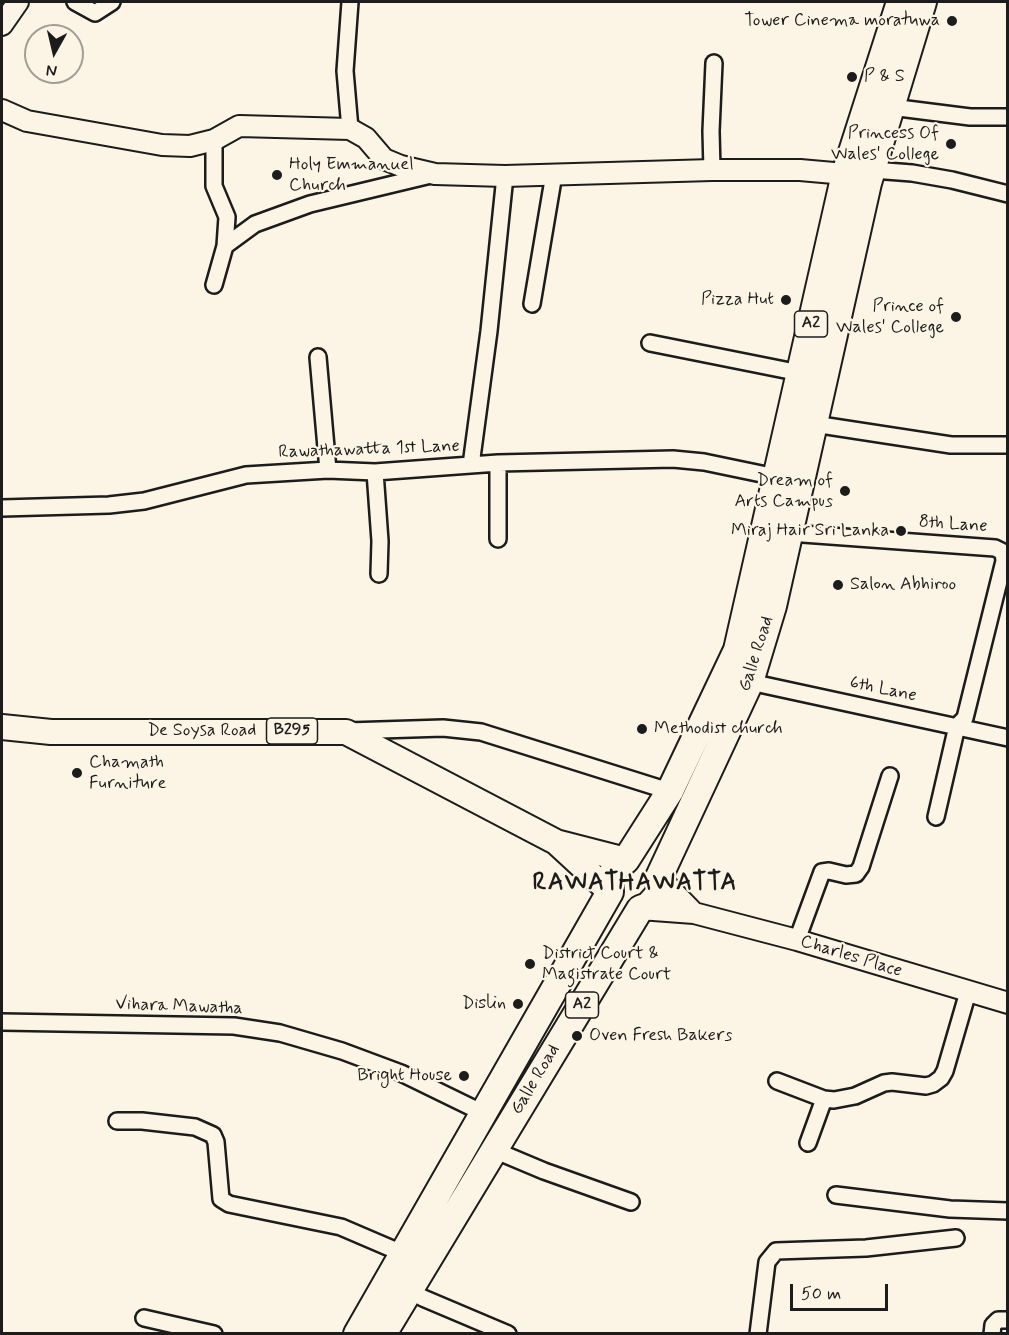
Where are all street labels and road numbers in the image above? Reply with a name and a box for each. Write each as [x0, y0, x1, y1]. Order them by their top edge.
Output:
road number: A2 [794, 311, 828, 337]
street label: Rawathawatta 1st Lane [278, 436, 460, 464]
street label: 8th Lane [918, 512, 988, 538]
street label: Galle Road [735, 614, 779, 694]
street label: 6th Lane [848, 672, 918, 708]
road number: B295 [266, 718, 318, 744]
street label: De Soysa Road [148, 720, 256, 742]
street label: Charles Place [797, 931, 905, 983]
road number: A2 [566, 992, 598, 1018]
street label: Vihara Mawatha [115, 994, 243, 1020]
street label: Galle Road [507, 1041, 565, 1119]

